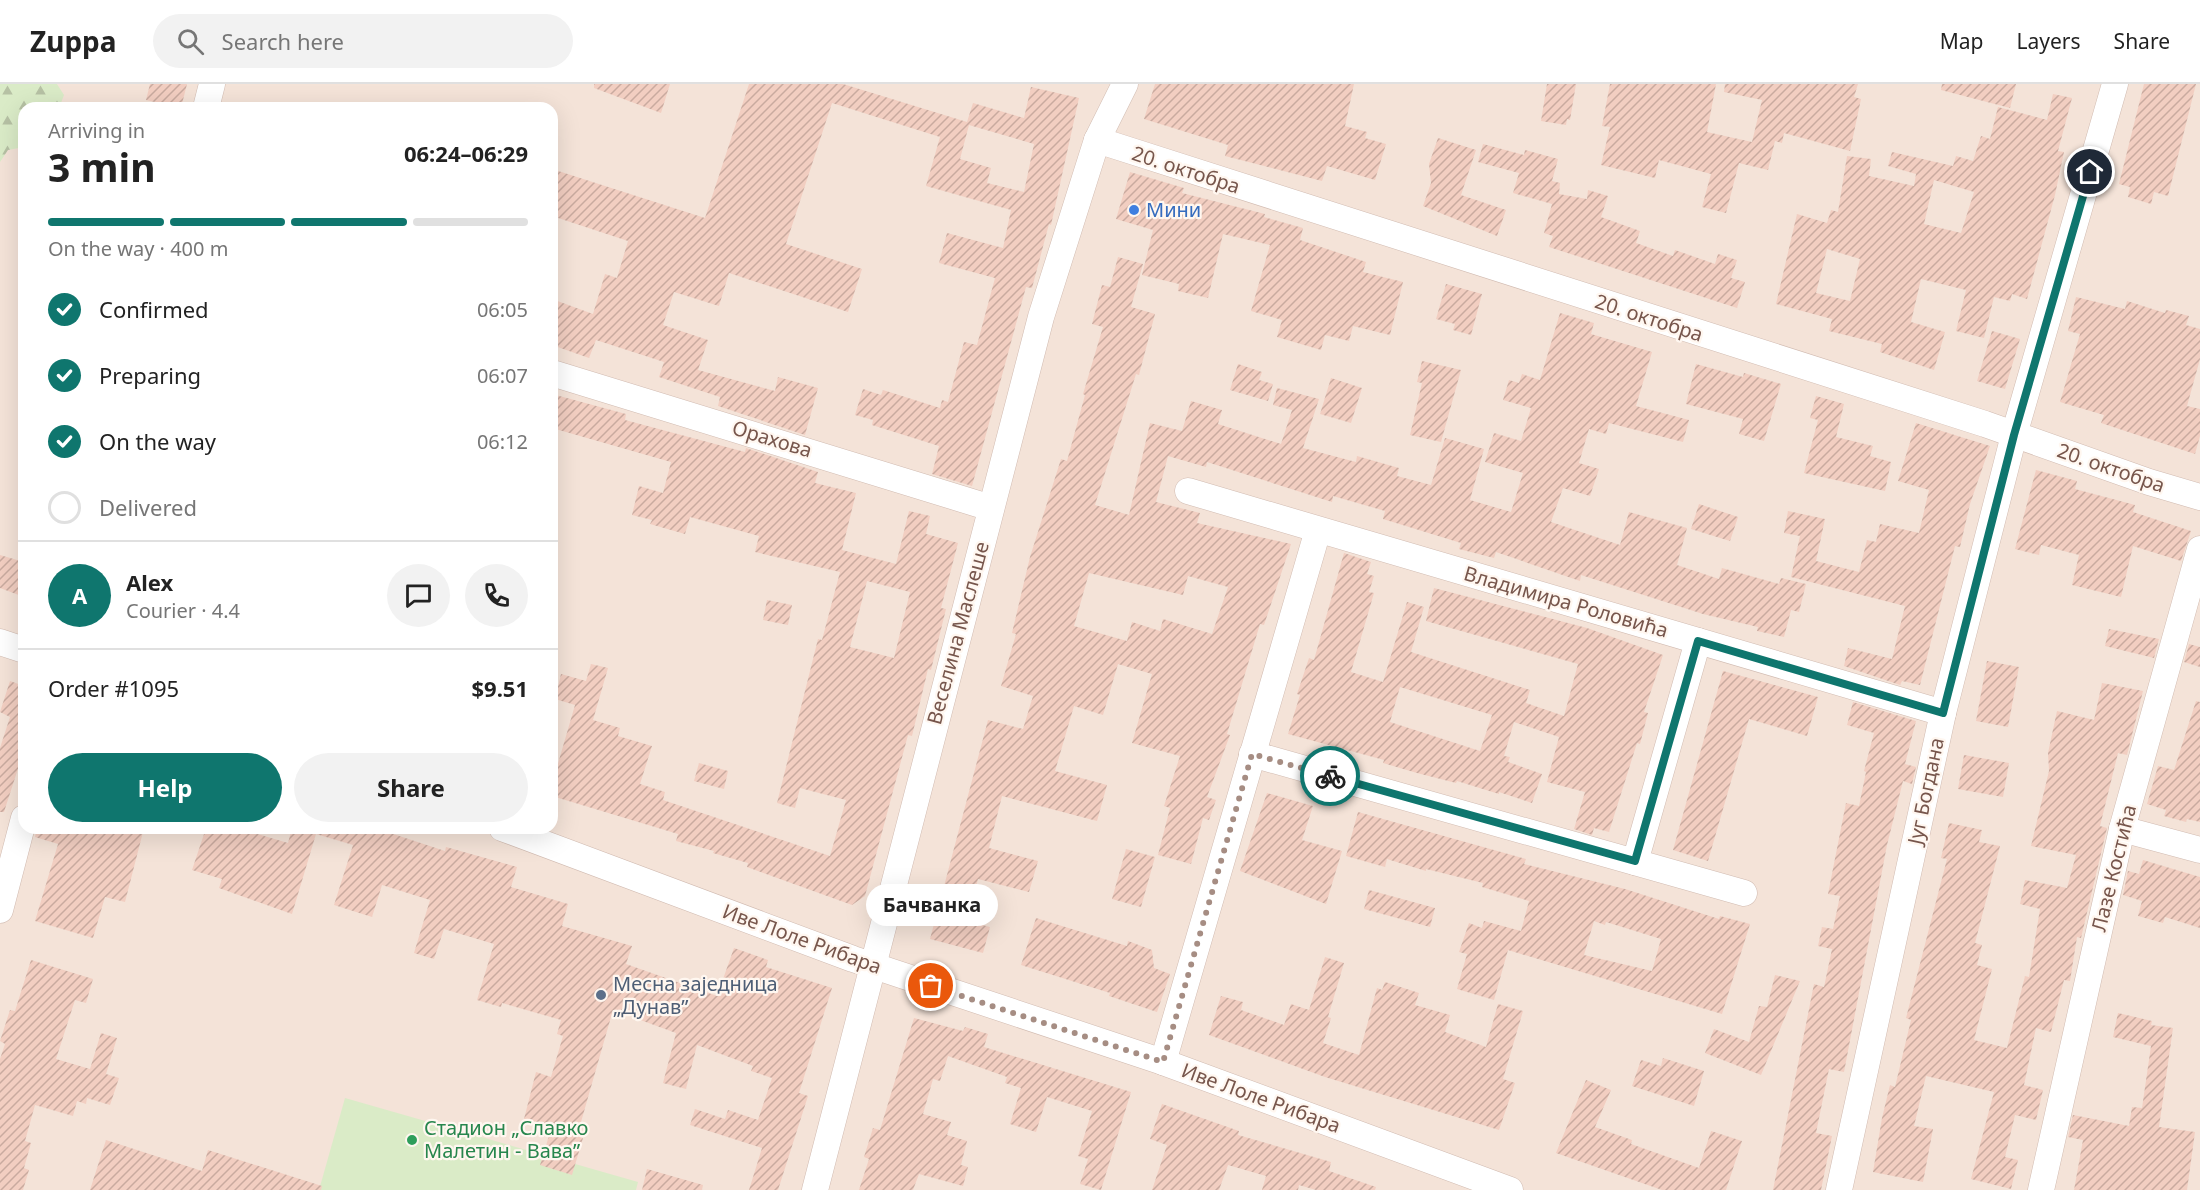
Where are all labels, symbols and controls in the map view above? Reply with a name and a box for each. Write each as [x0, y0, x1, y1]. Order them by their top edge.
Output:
search box [153, 14, 573, 68]
text: Zuppa [30, 22, 117, 60]
icon: search [174, 25, 207, 58]
text: Search here [222, 26, 344, 56]
text: Map [1940, 27, 1984, 55]
text: Layers [2017, 27, 2081, 55]
text: Share [2114, 27, 2170, 55]
text: Arriving in [48, 117, 145, 144]
text: 06:24–06:29 [404, 138, 528, 168]
street label: 20. октобра [1129, 139, 1244, 200]
text: 3 min [48, 140, 155, 193]
pin [2064, 146, 2115, 197]
icon: home [2073, 155, 2106, 188]
place label: Мини [1146, 196, 1201, 223]
marker: Мини [1127, 203, 1141, 217]
text: On the way · 400 m [48, 235, 228, 262]
street label: 20. октобра [1592, 287, 1707, 348]
icon: check [48, 293, 81, 326]
text: Confirmed [99, 294, 209, 324]
text: 06:05 [477, 296, 528, 323]
icon: check [48, 359, 81, 392]
text: Preparing [99, 360, 201, 390]
text: 06:07 [477, 362, 528, 389]
street label: Орахова [729, 414, 815, 463]
icon: check [48, 425, 81, 458]
text: On the way [99, 426, 216, 456]
text: 06:12 [477, 428, 528, 455]
street label: 20. октобра [2054, 437, 2169, 499]
text: Delivered [99, 492, 197, 522]
street label: Веселина Маслеше [920, 538, 995, 727]
street label: Владимира Роловића [1461, 559, 1671, 644]
button: chat [387, 564, 450, 627]
button: phone [465, 564, 528, 627]
text: Alex [126, 567, 173, 597]
text: A [72, 580, 87, 610]
text: Courier · 4.4 [126, 597, 240, 624]
text: Order #1095 [48, 673, 179, 703]
text: $9.51 [471, 673, 528, 703]
street label: Југ Богдана [1901, 735, 1950, 849]
courier [1300, 746, 1360, 806]
button: Help [48, 753, 282, 822]
button: Share [294, 753, 528, 822]
icon: bike [1314, 760, 1347, 793]
street label: Лазе Костића [2085, 802, 2142, 934]
callout: Бачванка [865, 884, 997, 926]
text: Бачванка [883, 891, 981, 918]
street label: Иве Лоле Рибара [719, 897, 885, 980]
pin [905, 960, 956, 1011]
icon: bag [914, 969, 947, 1002]
place label: Месна заједница „Дунав” [613, 970, 778, 1020]
marker: Месна заједница „Дунав” [594, 988, 608, 1002]
street label: Иве Лоле Рибара [1178, 1056, 1344, 1139]
place label: Стадион „Славко Малетин - Вава” [424, 1114, 589, 1164]
marker: Стадион „Славко Малетин - Вава” [405, 1133, 419, 1147]

